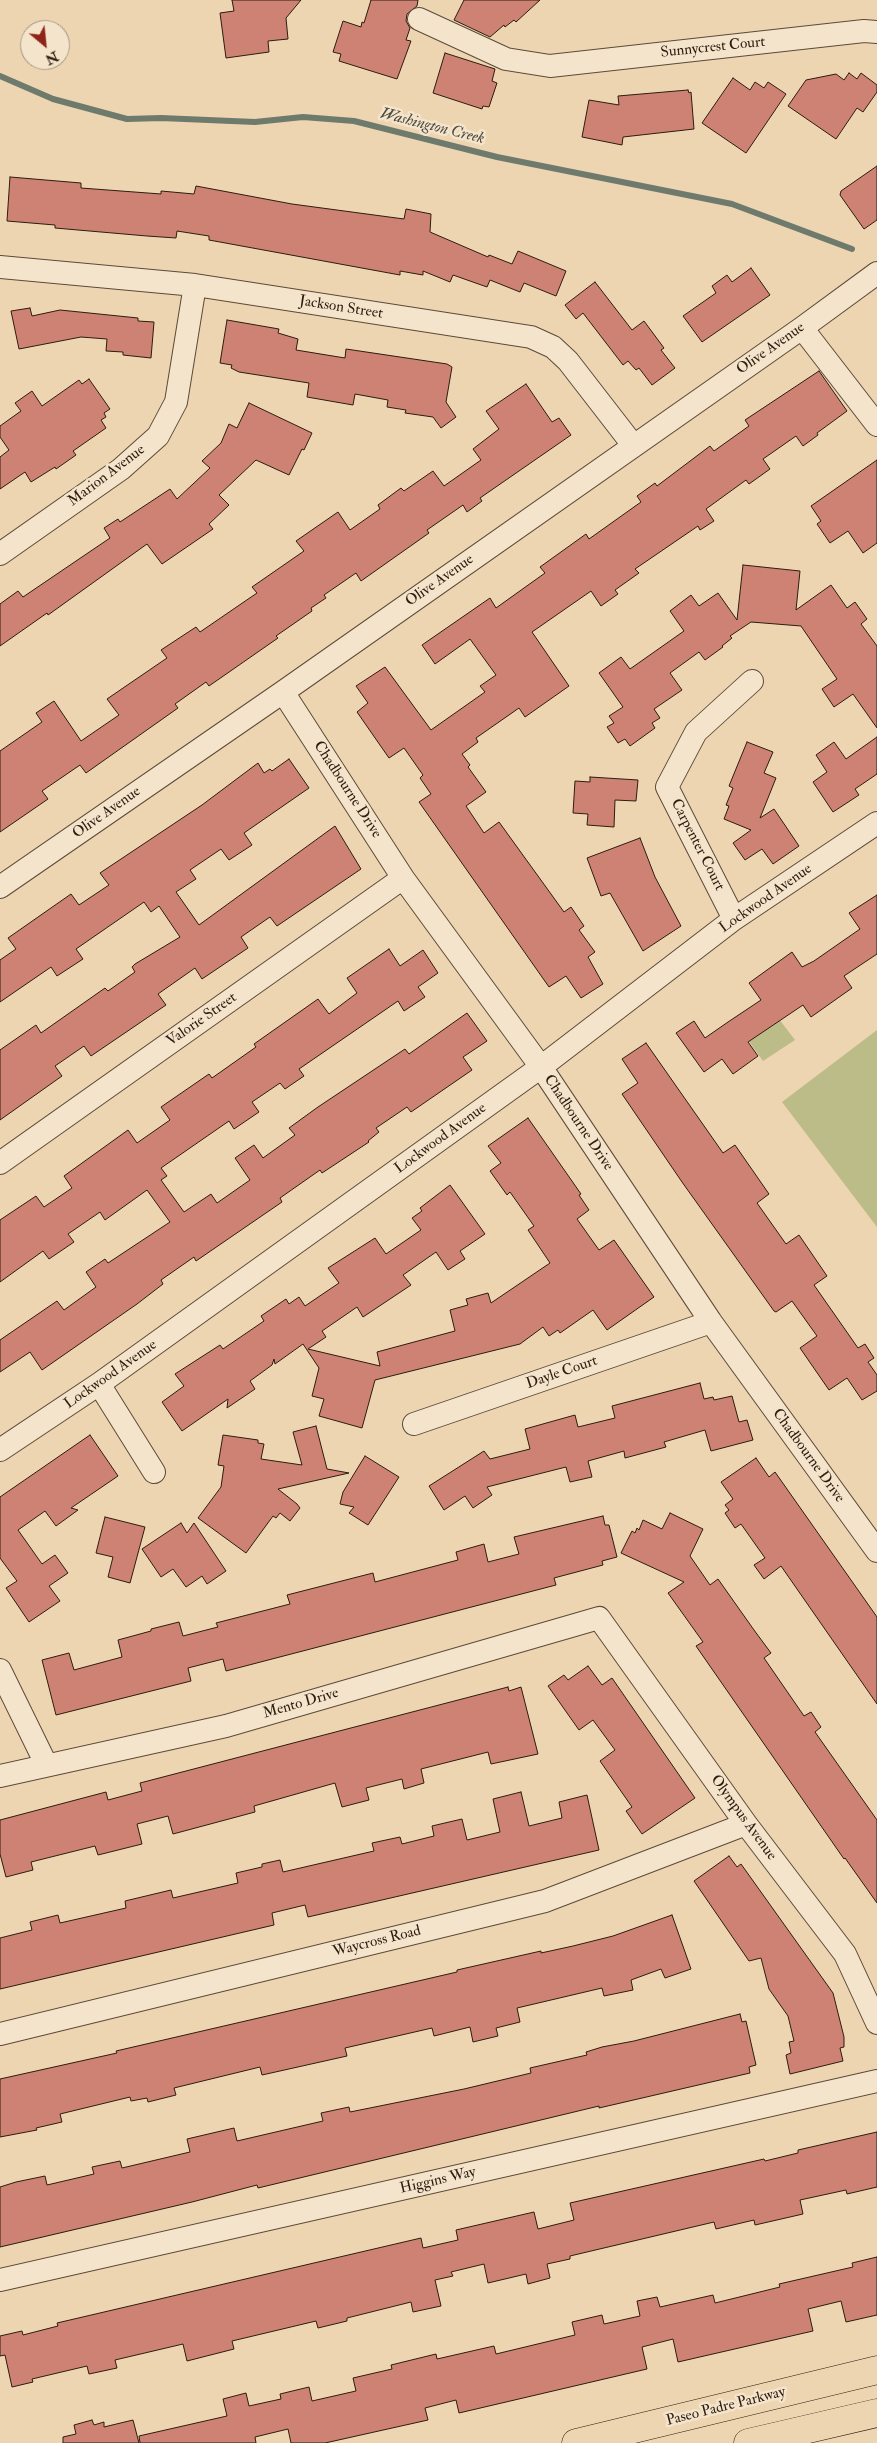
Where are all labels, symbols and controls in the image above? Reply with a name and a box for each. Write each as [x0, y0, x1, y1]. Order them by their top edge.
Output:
north arrow [20, 20, 70, 70]
street label: Sunnycrest Court [660, 34, 766, 62]
text: N [42, 47, 61, 68]
water label: Washington Creek [378, 105, 486, 149]
street label: Jackson Street [298, 293, 384, 323]
street label: Olive Avenue [733, 319, 809, 379]
street label: Marion Avenue [65, 441, 149, 511]
street label: Olive Avenue [402, 551, 478, 611]
street label: Chadbourne Drive [309, 738, 385, 842]
street label: Olive Avenue [69, 783, 145, 843]
street label: Carpenter Court [666, 796, 728, 894]
street label: Lockwood Avenue [716, 860, 816, 938]
street label: Valorie Street [163, 989, 241, 1051]
street label: Chadbourne Drive [539, 1072, 617, 1174]
street label: Lockwood Avenue [392, 1100, 490, 1178]
street label: Lockwood Avenue [61, 1336, 161, 1414]
street label: Dayle Court [524, 1352, 600, 1394]
street label: Chadbourne Drive [768, 1405, 848, 1507]
street label: Mento Drive [261, 1685, 341, 1723]
street label: Olympus Avenue [706, 1772, 780, 1864]
street label: Waycross Road [331, 1922, 423, 1962]
street label: Higgins Way [398, 2163, 478, 2199]
street label: Paseo Padre Parkway [664, 2383, 788, 2431]

